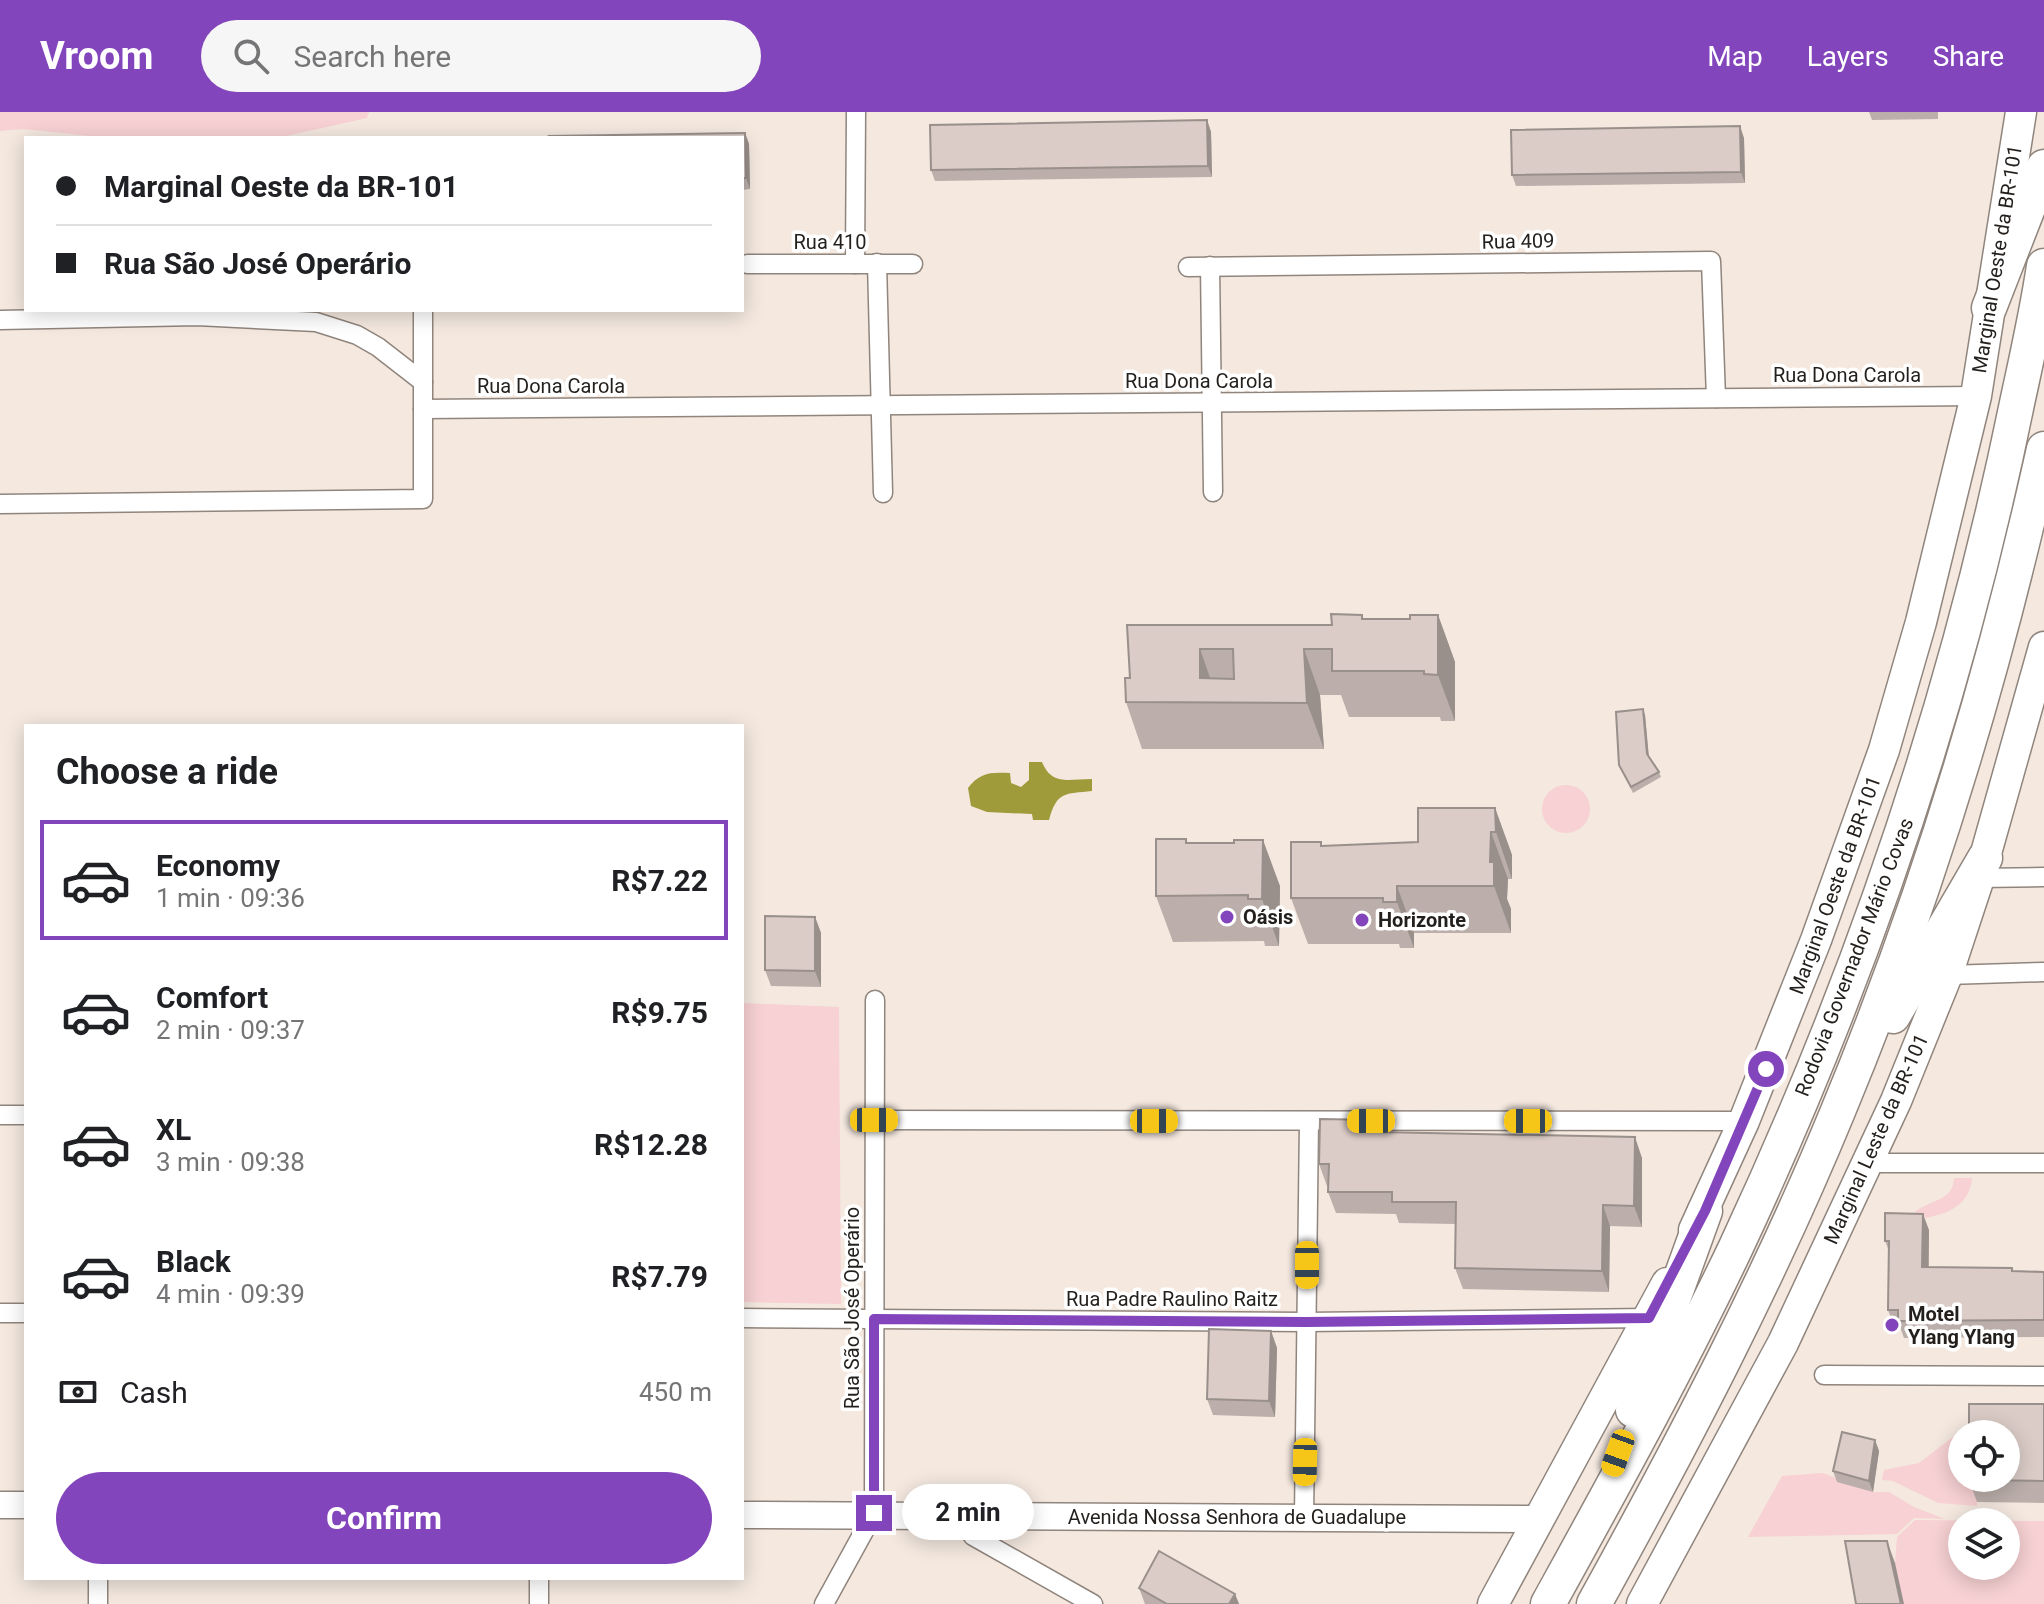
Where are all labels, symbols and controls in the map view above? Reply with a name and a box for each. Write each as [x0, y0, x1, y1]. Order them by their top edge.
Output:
search box [201, 20, 761, 92]
text: Vroom [40, 34, 153, 78]
icon: search [229, 34, 273, 78]
text: Search here [293, 39, 451, 74]
text: Map [1707, 40, 1763, 73]
text: Layers [1807, 40, 1889, 73]
text: Share [1933, 40, 2004, 73]
street label: Marginal Oeste da BR-101 [1967, 143, 2027, 375]
text: Marginal Oeste da BR-101 [104, 169, 459, 204]
street label: Rua 409 [1481, 228, 1555, 254]
street label: Rua 410 [794, 230, 866, 254]
text: Rua São José Operário [104, 246, 411, 281]
street label: Rua Dona Carola [1773, 363, 1921, 387]
street label: Rua Dona Carola [1125, 369, 1273, 393]
street label: Rua Dona Carola [477, 374, 625, 398]
text: Choose a ride [56, 751, 278, 793]
street label: Marginal Oeste da BR-101 [1784, 772, 1886, 998]
street label: Rodovia Governador Mário Covas [1790, 814, 1918, 1100]
icon: car [60, 844, 132, 916]
text: Economy [156, 848, 280, 883]
text: R$7.22 [611, 863, 708, 898]
text: 1 min · 09:36 [156, 883, 305, 913]
place label: Oásis [1243, 905, 1293, 929]
marker: Oásis [1218, 908, 1236, 926]
place label: Horizonte [1378, 908, 1466, 932]
marker: Horizonte [1353, 911, 1371, 929]
icon: car [60, 976, 132, 1048]
text: Comfort [156, 980, 268, 1015]
text: R$9.75 [611, 995, 708, 1030]
text: 2 min · 09:37 [156, 1015, 305, 1045]
street label: Marginal Leste da BR-101 [1819, 1030, 1933, 1248]
route start [1748, 1051, 1784, 1087]
icon: car [60, 1108, 132, 1180]
car [850, 1108, 898, 1132]
car [1130, 1109, 1178, 1133]
car [1347, 1109, 1395, 1133]
car [1504, 1109, 1552, 1133]
text: XL [156, 1112, 191, 1147]
text: R$12.28 [594, 1127, 708, 1162]
text: 3 min · 09:38 [156, 1147, 305, 1177]
street label: Rua São José Operário [840, 1207, 864, 1409]
icon: car [60, 1240, 132, 1312]
car [1295, 1241, 1319, 1289]
text: Black [156, 1244, 231, 1279]
text: R$7.79 [611, 1259, 708, 1294]
text: 4 min · 09:39 [156, 1279, 305, 1309]
street label: Rua Padre Raulino Raitz [1066, 1287, 1278, 1311]
place label: Motel Ylang Ylang [1908, 1302, 2015, 1349]
marker: Motel Ylang Ylang [1883, 1316, 1901, 1334]
icon: cash [56, 1370, 100, 1414]
text: Cash [120, 1375, 188, 1410]
text: 450 m [639, 1377, 712, 1407]
map controls [1948, 1420, 2020, 1580]
button: locate [1948, 1420, 2020, 1492]
car [1599, 1426, 1637, 1480]
car [1293, 1438, 1317, 1486]
button: Confirm [56, 1472, 712, 1564]
callout: 2 min [902, 1485, 1034, 1541]
route end [856, 1495, 892, 1531]
text: 2 min [935, 1497, 1001, 1527]
street label: Avenida Nossa Senhora de Guadalupe [1068, 1505, 1406, 1529]
button: layers [1948, 1508, 2020, 1580]

